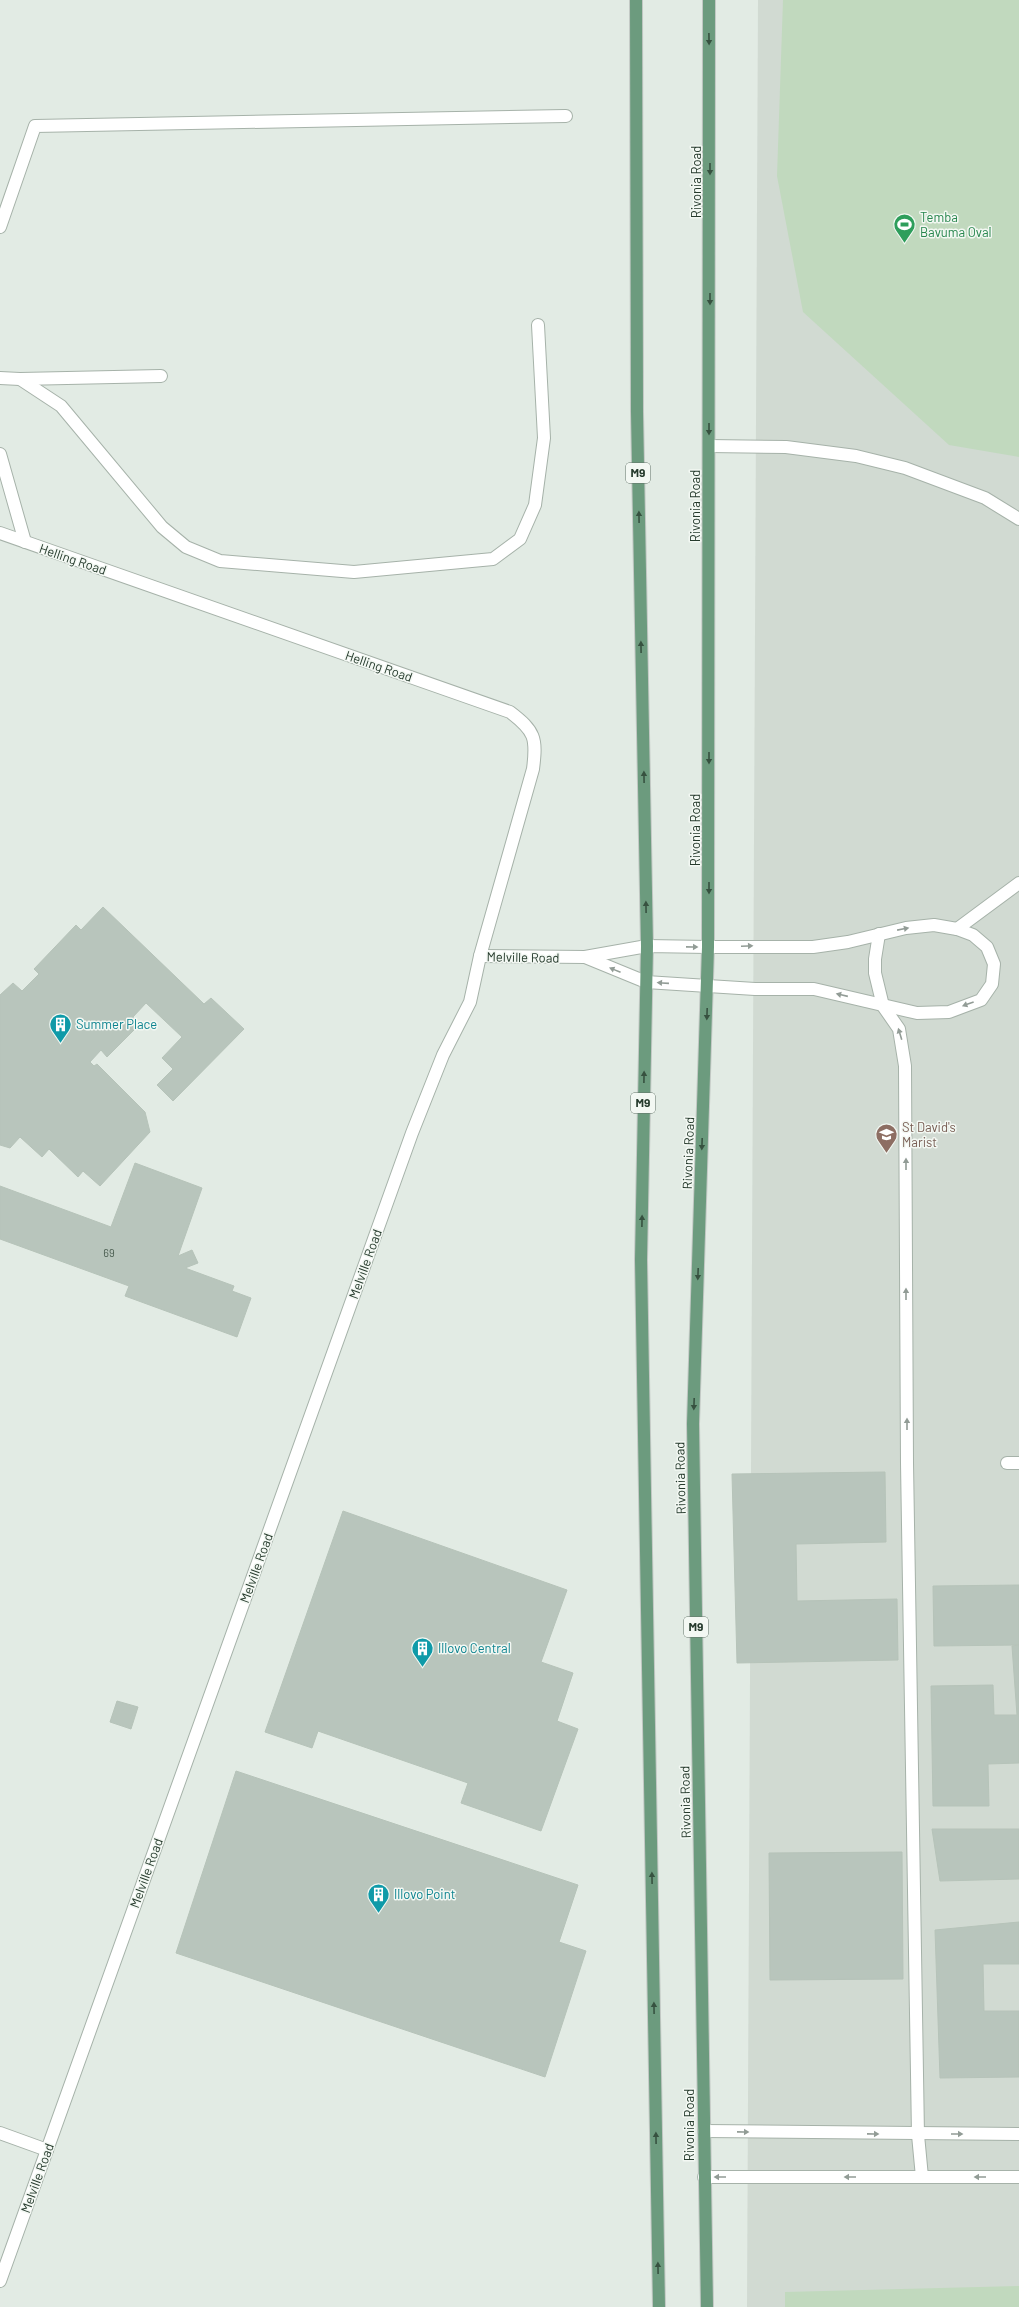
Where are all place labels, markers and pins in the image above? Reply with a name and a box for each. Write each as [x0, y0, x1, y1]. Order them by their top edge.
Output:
place label: Temba Bavuma Oval [920, 209, 992, 240]
sports icon: Temba Bavuma Oval [892, 211, 918, 244]
building icon: Summer Place [47, 1011, 73, 1044]
place label: Summer Place [76, 1016, 157, 1032]
place label: St David's Marist [902, 1119, 956, 1150]
school or university icon: St David's Marist [873, 1121, 899, 1154]
building icon: Illovo Central [410, 1635, 436, 1668]
place label: Illovo Central [438, 1640, 511, 1656]
building icon: Illovo Point [365, 1881, 391, 1914]
place label: Illovo Point [394, 1886, 455, 1902]

